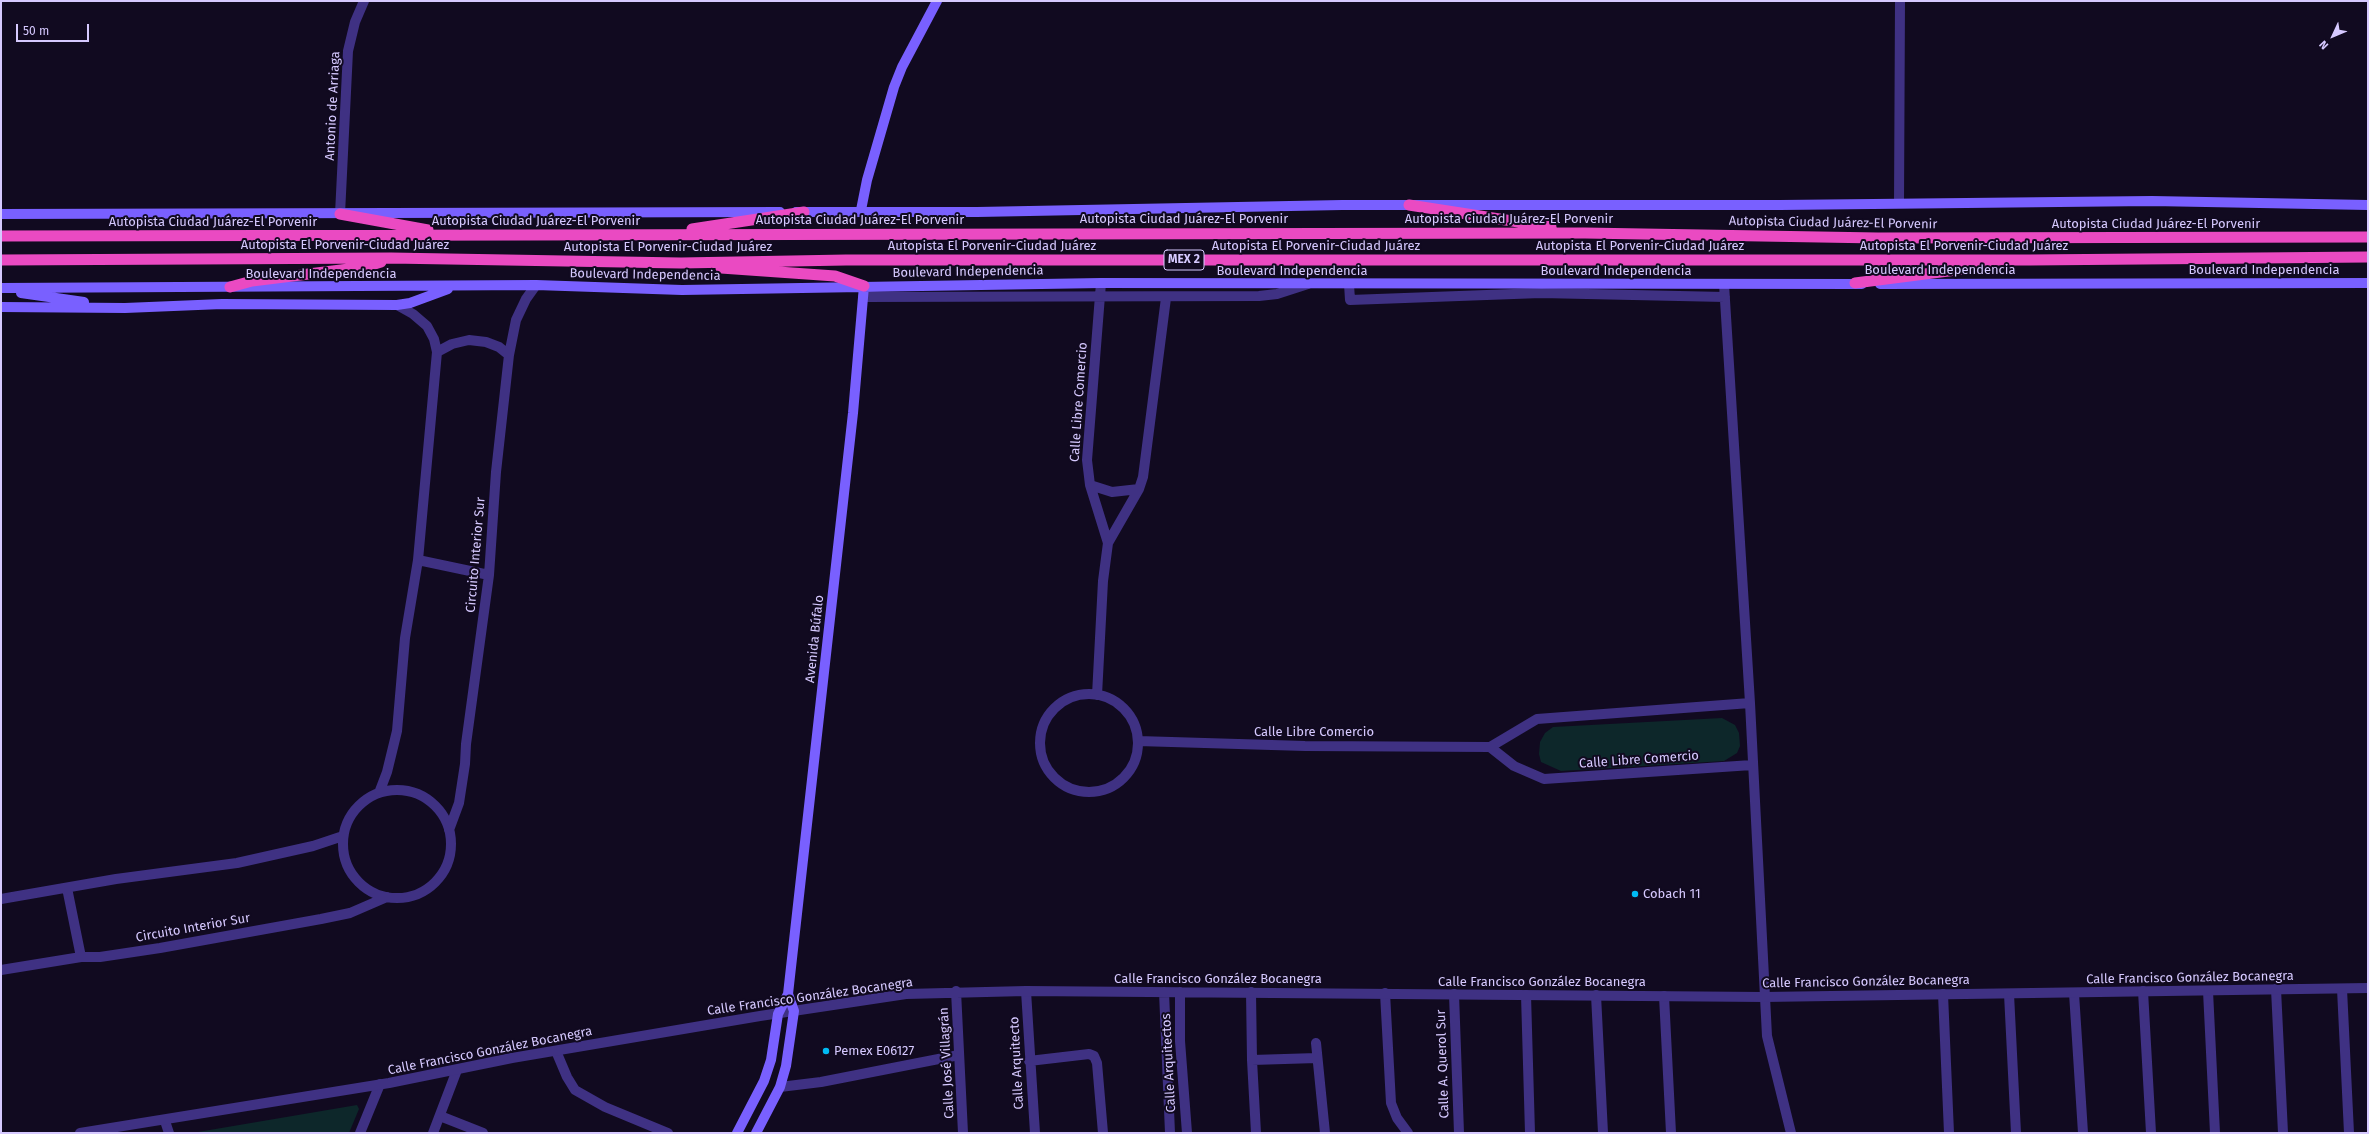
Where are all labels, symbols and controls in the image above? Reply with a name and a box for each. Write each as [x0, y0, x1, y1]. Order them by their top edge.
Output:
scale bar [18, 16, 91, 42]
north arrow [2313, 16, 2353, 56]
text: 50 m [23, 24, 49, 38]
text: N [2317, 38, 2331, 52]
street label: Antonio de Arriaga [322, 51, 344, 161]
street label: Autopista Ciudad Juárez-El Porvenir [1080, 211, 1288, 227]
street label: Autopista Ciudad Juárez-El Porvenir [1405, 211, 1613, 227]
street label: Autopista Ciudad Juárez-El Porvenir [756, 212, 964, 228]
street label: Autopista Ciudad Juárez-El Porvenir [432, 213, 640, 229]
street label: Autopista Ciudad Juárez-El Porvenir [1729, 213, 1937, 233]
street label: Autopista Ciudad Juárez-El Porvenir [109, 214, 317, 230]
street label: Autopista Ciudad Juárez-El Porvenir [2052, 216, 2260, 232]
street label: Autopista El Porvenir-Ciudad Juárez [241, 237, 449, 253]
street label: Autopista El Porvenir-Ciudad Juárez [888, 238, 1096, 254]
street label: Autopista El Porvenir-Ciudad Juárez [1212, 238, 1420, 254]
street label: Autopista El Porvenir-Ciudad Juárez [1536, 238, 1744, 254]
street label: Autopista El Porvenir-Ciudad Juárez [1860, 238, 2068, 254]
street label: Autopista El Porvenir-Ciudad Juárez [564, 239, 772, 255]
road number: MEX 2 [1164, 250, 1204, 270]
street label: Boulevard Independencia [1864, 262, 2016, 278]
street label: Boulevard Independencia [2188, 262, 2340, 278]
street label: Boulevard Independencia [892, 263, 1044, 281]
street label: Boulevard Independencia [1216, 263, 1368, 279]
street label: Boulevard Independencia [1540, 263, 1692, 279]
street label: Boulevard Independencia [245, 266, 397, 282]
street label: Boulevard Independencia [569, 266, 721, 284]
street label: Calle Libre Comercio [1067, 342, 1091, 462]
street label: Circuito Interior Sur [463, 497, 489, 613]
street label: Avenida Búfalo [803, 594, 827, 684]
street label: Calle Libre Comercio [1254, 724, 1374, 740]
street label: Calle Libre Comercio [1579, 748, 1699, 772]
place label: Cobach 11 [1643, 886, 1701, 902]
marker: Cobach 11 [1630, 889, 1640, 899]
street label: Circuito Interior Sur [135, 910, 251, 946]
street label: Calle Francisco González Bocanegra [2086, 968, 2294, 988]
street label: Calle Francisco González Bocanegra [1114, 971, 1322, 987]
street label: Calle Francisco González Bocanegra [1762, 972, 1970, 992]
street label: Calle Francisco González Bocanegra [1438, 974, 1646, 990]
street label: Calle Francisco González Bocanegra [706, 975, 914, 1019]
street label: Calle José Villagrán [936, 1007, 958, 1119]
street label: Calle A. Querol Sur [1433, 1009, 1453, 1119]
street label: Calle Arquitectos [1159, 1013, 1179, 1113]
street label: Calle Arquitecto [1007, 1016, 1027, 1110]
street label: Calle Francisco González Bocanegra [387, 1024, 593, 1078]
place label: Pemex E06127 [834, 1043, 914, 1059]
marker: Pemex E06127 [821, 1046, 831, 1056]

